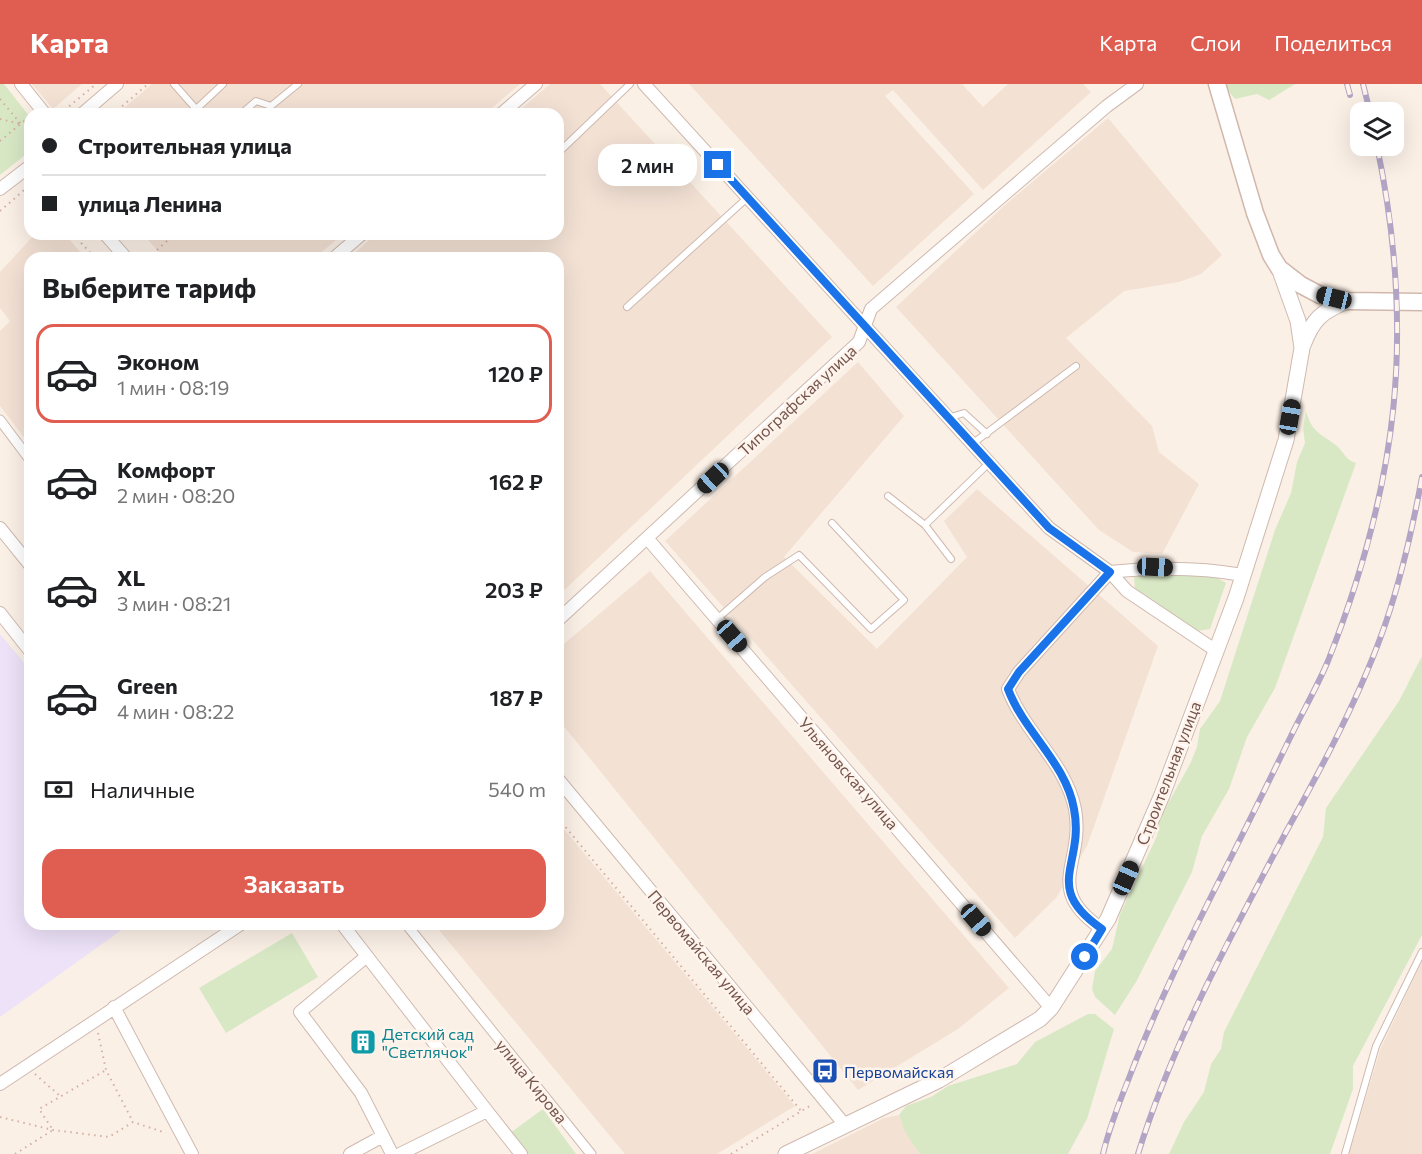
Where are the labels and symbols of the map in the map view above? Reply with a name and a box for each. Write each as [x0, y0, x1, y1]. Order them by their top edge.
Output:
callout: 2 мин [598, 144, 697, 186]
route end [704, 151, 731, 178]
car [1314, 285, 1354, 311]
street label: Типографская улица [734, 341, 860, 459]
car [1278, 398, 1302, 436]
car [694, 459, 732, 497]
car [1137, 557, 1173, 577]
car [713, 617, 751, 655]
street label: Строительная улица [1132, 699, 1204, 847]
street label: Ульяновская улица [795, 713, 903, 833]
car [1110, 858, 1142, 898]
street label: Первомайская улица [644, 886, 760, 1018]
car [957, 901, 995, 939]
route start [1071, 943, 1098, 970]
place label: Детский сад "Светлячок" [382, 1024, 474, 1061]
building icon: Детский сад "Светлячок" [348, 1027, 378, 1057]
street label: улица Кирова [492, 1035, 572, 1127]
bus stop icon: Первомайская [810, 1056, 840, 1086]
place label: Первомайская [844, 1062, 954, 1081]

